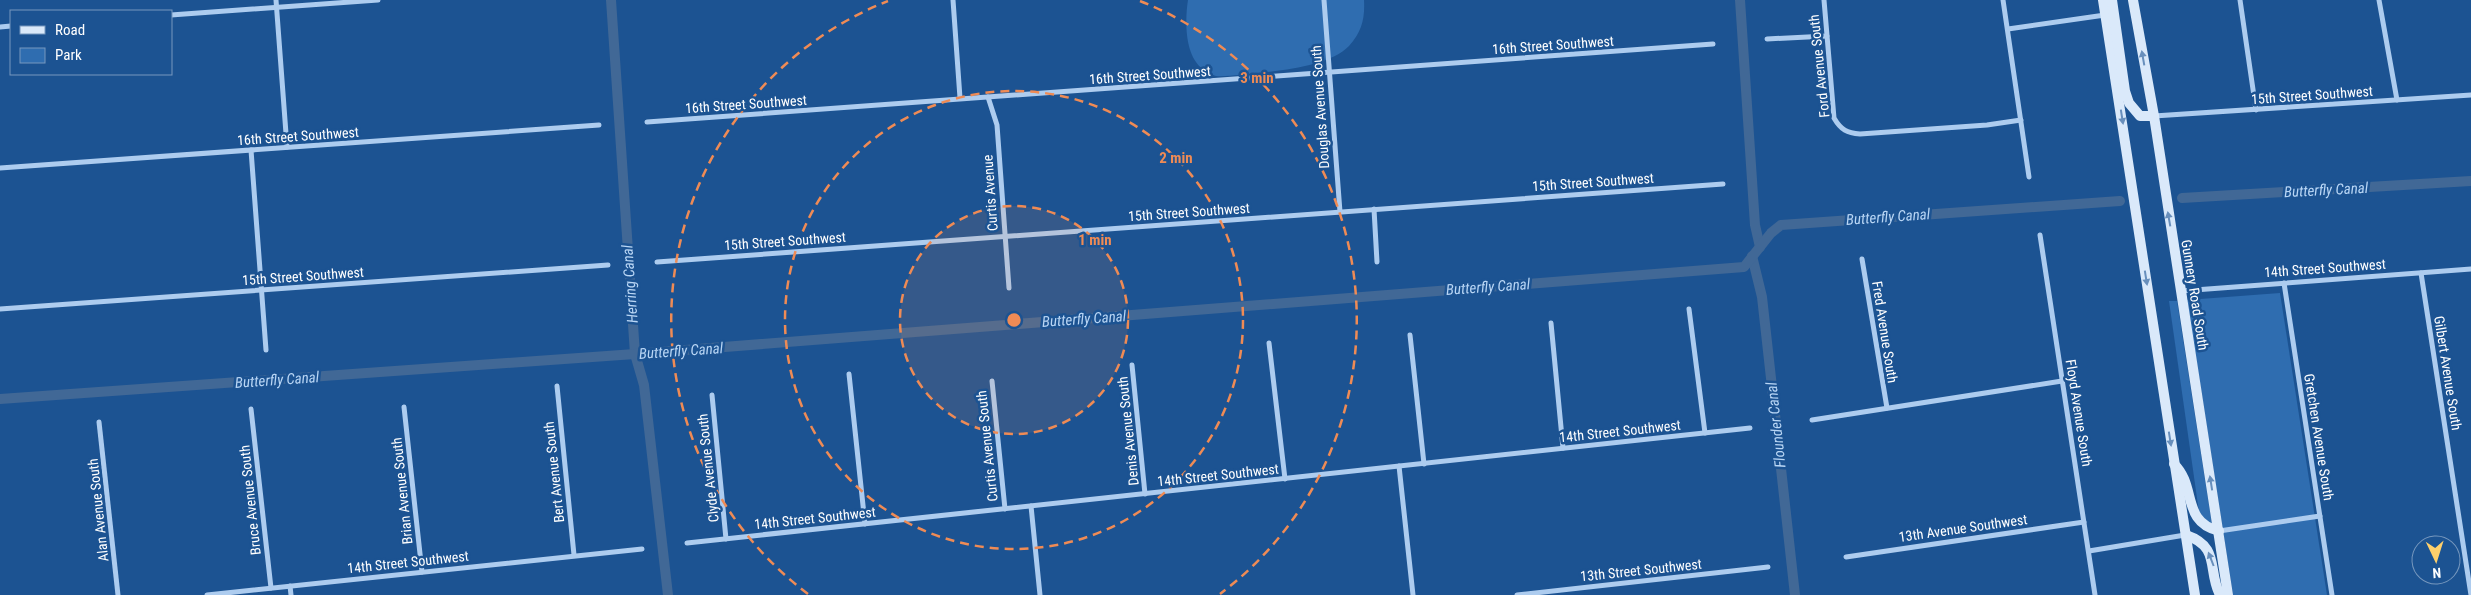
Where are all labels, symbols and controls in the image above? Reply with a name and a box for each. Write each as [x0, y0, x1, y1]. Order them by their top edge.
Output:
legend [10, 10, 172, 75]
street label: Ford Avenue South [1806, 14, 1832, 118]
text: Road [55, 21, 85, 39]
street label: 16th Street Southwest [1492, 33, 1614, 57]
street label: Douglas Avenue South [1308, 45, 1332, 169]
text: Park [55, 46, 82, 64]
one-way arrow [2138, 50, 2146, 66]
street label: 16th Street Southwest [1089, 63, 1211, 87]
text: 3 min [1240, 69, 1274, 87]
street label: 15th Street Southwest [2251, 83, 2373, 107]
street label: 16th Street Southwest [685, 92, 807, 116]
one-way arrow [2118, 110, 2126, 126]
street label: 16th Street Southwest [237, 124, 359, 148]
text: 2 min [1159, 149, 1193, 167]
street label: Curtis Avenue [979, 154, 1001, 232]
street label: 15th Street Southwest [1532, 170, 1654, 194]
water label: Butterfly Canal [2283, 179, 2369, 201]
street label: 15th Street Southwest [1128, 200, 1250, 224]
water label: Butterfly Canal [1845, 205, 1931, 229]
one-way arrow [2164, 210, 2172, 226]
street label: 15th Street Southwest [724, 229, 846, 253]
text: 1 min [1078, 231, 1112, 249]
street label: Gunnery Road South [2178, 238, 2212, 352]
water label: Herring Canal [618, 244, 642, 324]
street label: 14th Street Southwest [2264, 256, 2386, 280]
street label: 15th Street Southwest [242, 264, 364, 288]
one-way arrow [2142, 270, 2150, 286]
water label: Butterfly Canal [1445, 275, 1531, 299]
street label: Fred Avenue South [1869, 280, 1901, 384]
water label: Butterfly Canal [1041, 307, 1127, 331]
centre of rings [1005, 311, 1023, 329]
street label: Gilbert Avenue South [2431, 315, 2465, 431]
water label: Butterfly Canal [638, 339, 724, 363]
street label: Floyd Avenue South [2063, 358, 2095, 468]
water label: Butterfly Canal [234, 368, 320, 392]
street label: Gretchen Avenue South [2301, 372, 2337, 502]
street label: Denis Avenue South [1114, 376, 1142, 486]
water label: Flounder Canal [1762, 381, 1789, 469]
street label: Curtis Avenue South [973, 390, 1001, 502]
street label: Clyde Avenue South [694, 413, 722, 523]
street label: 14th Street Southwest [1558, 417, 1682, 445]
street label: Bert Avenue South [541, 421, 567, 523]
one-way arrow [2167, 431, 2175, 447]
street label: Brian Avenue South [388, 437, 416, 545]
street label: Bruce Avenue South [236, 444, 264, 556]
street label: Alan Avenue South [85, 458, 111, 562]
street label: 14th Street Southwest [1156, 461, 1280, 489]
one-way arrow [2207, 474, 2215, 490]
street label: 14th Street Southwest [753, 504, 877, 532]
street label: 13th Avenue Southwest [1898, 511, 2028, 545]
north arrow [2411, 535, 2461, 585]
street label: 14th Street Southwest [346, 548, 470, 576]
one-way arrow [2207, 551, 2215, 566]
street label: 13th Street Southwest [1579, 556, 1703, 584]
text: N [2432, 565, 2442, 581]

